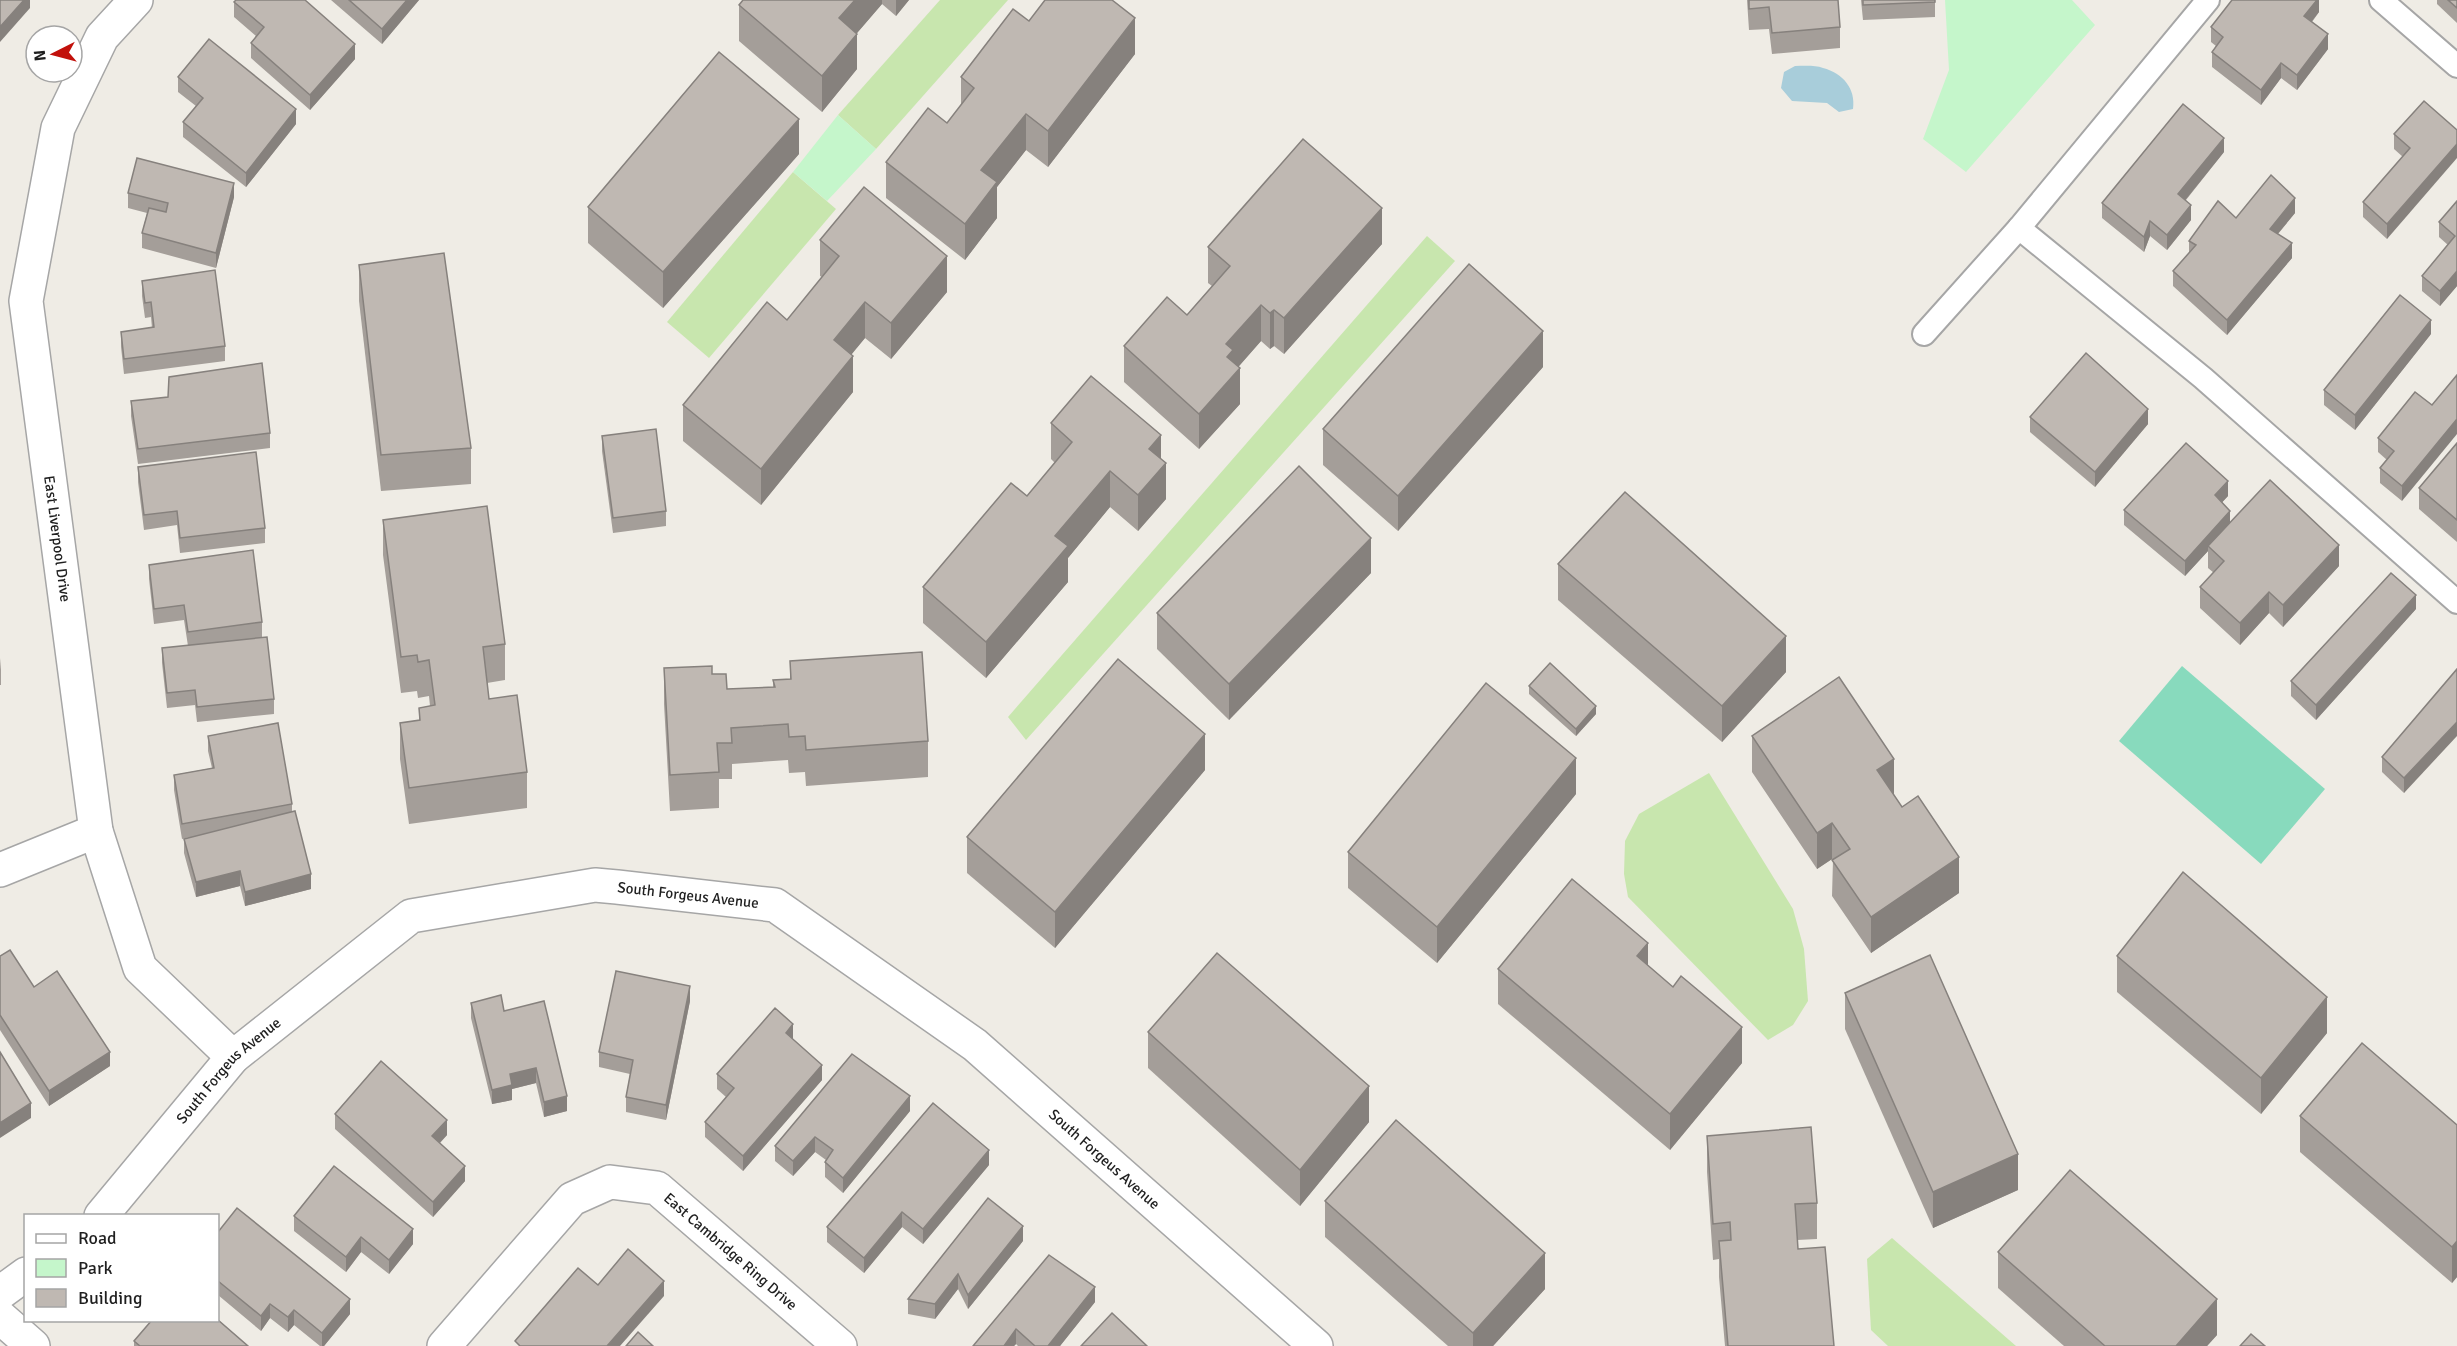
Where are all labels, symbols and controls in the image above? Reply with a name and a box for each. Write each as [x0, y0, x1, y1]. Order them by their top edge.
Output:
north arrow [24, 24, 84, 84]
text: N [30, 49, 51, 62]
street label: East Liverpool Drive [40, 474, 75, 603]
street label: South Forgeus Avenue [616, 878, 760, 912]
street label: South Forgeus Avenue [173, 1014, 284, 1127]
street label: South Forgeus Avenue [1045, 1105, 1164, 1213]
street label: East Cambridge Ring Drive [660, 1189, 801, 1314]
legend [24, 1214, 219, 1322]
text: Road [78, 1227, 117, 1249]
text: Park [78, 1257, 113, 1279]
text: Building [78, 1287, 142, 1309]

